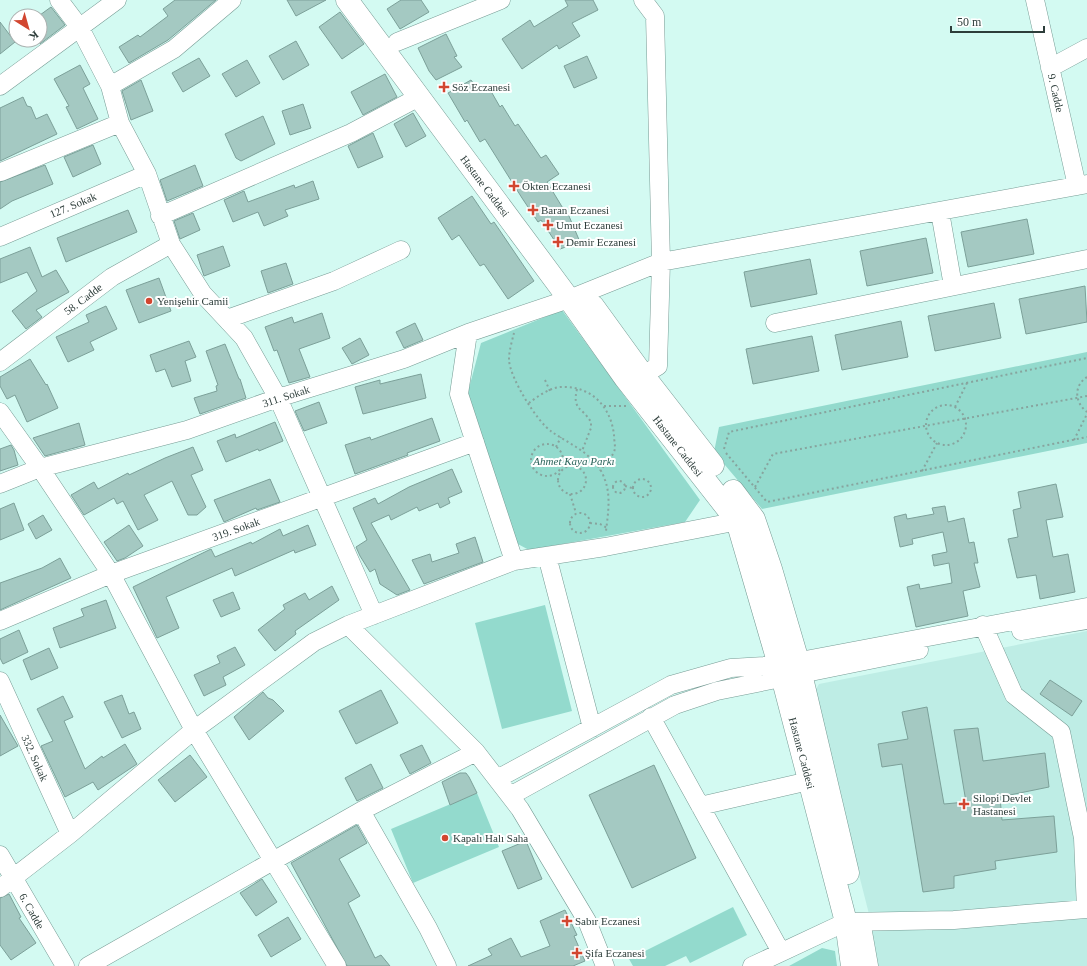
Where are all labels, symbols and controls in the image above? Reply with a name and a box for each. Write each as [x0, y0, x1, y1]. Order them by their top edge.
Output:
north arrow [8, 8, 48, 48]
scale bar [951, 8, 1044, 34]
text: 50 m [957, 15, 982, 29]
text: K [27, 29, 41, 44]
street label: 9. Cadde [1046, 73, 1066, 114]
place label: Söz Eczanesi [452, 81, 510, 93]
marker: Söz Eczanesi [439, 82, 449, 92]
street label: Hastane Caddesi [458, 153, 512, 219]
place label: Ökten Eczanesi [522, 180, 591, 192]
marker: Ökten Eczanesi [509, 181, 519, 191]
street label: 127. Sokak [48, 190, 99, 220]
place label: Baran Eczanesi [541, 204, 609, 216]
marker: Baran Eczanesi [528, 205, 538, 215]
place label: Umut Eczanesi [556, 219, 623, 231]
marker: Umut Eczanesi [543, 220, 553, 230]
place label: Demir Eczanesi [566, 236, 636, 248]
marker: Demir Eczanesi [553, 237, 563, 247]
street label: 58. Cadde [62, 281, 105, 317]
place label: Yenişehir Camii [157, 295, 228, 307]
marker: Yenişehir Camii [144, 296, 154, 306]
street label: 311. Sokak [261, 383, 312, 409]
street label: Hastane Caddesi [651, 413, 705, 479]
park label: Ahmet Kaya Parkı [532, 455, 615, 467]
street label: 319. Sokak [211, 515, 262, 543]
street label: Hastane Caddesi [787, 716, 817, 790]
street label: 332. Sokak [19, 733, 51, 784]
place label: Silopi Devlet Hastanesi [973, 792, 1031, 817]
marker: Silopi Devlet Hastanesi [958, 798, 970, 810]
place label: Kapalı Halı Saha [453, 832, 528, 844]
marker: Kapalı Halı Saha [440, 833, 450, 843]
street label: 6. Cadde [17, 891, 47, 931]
place label: Sabır Eczanesi [575, 915, 640, 927]
marker: Sabır Eczanesi [562, 916, 572, 926]
place label: Şifa Eczanesi [585, 947, 645, 959]
marker: Şifa Eczanesi [572, 948, 582, 958]

